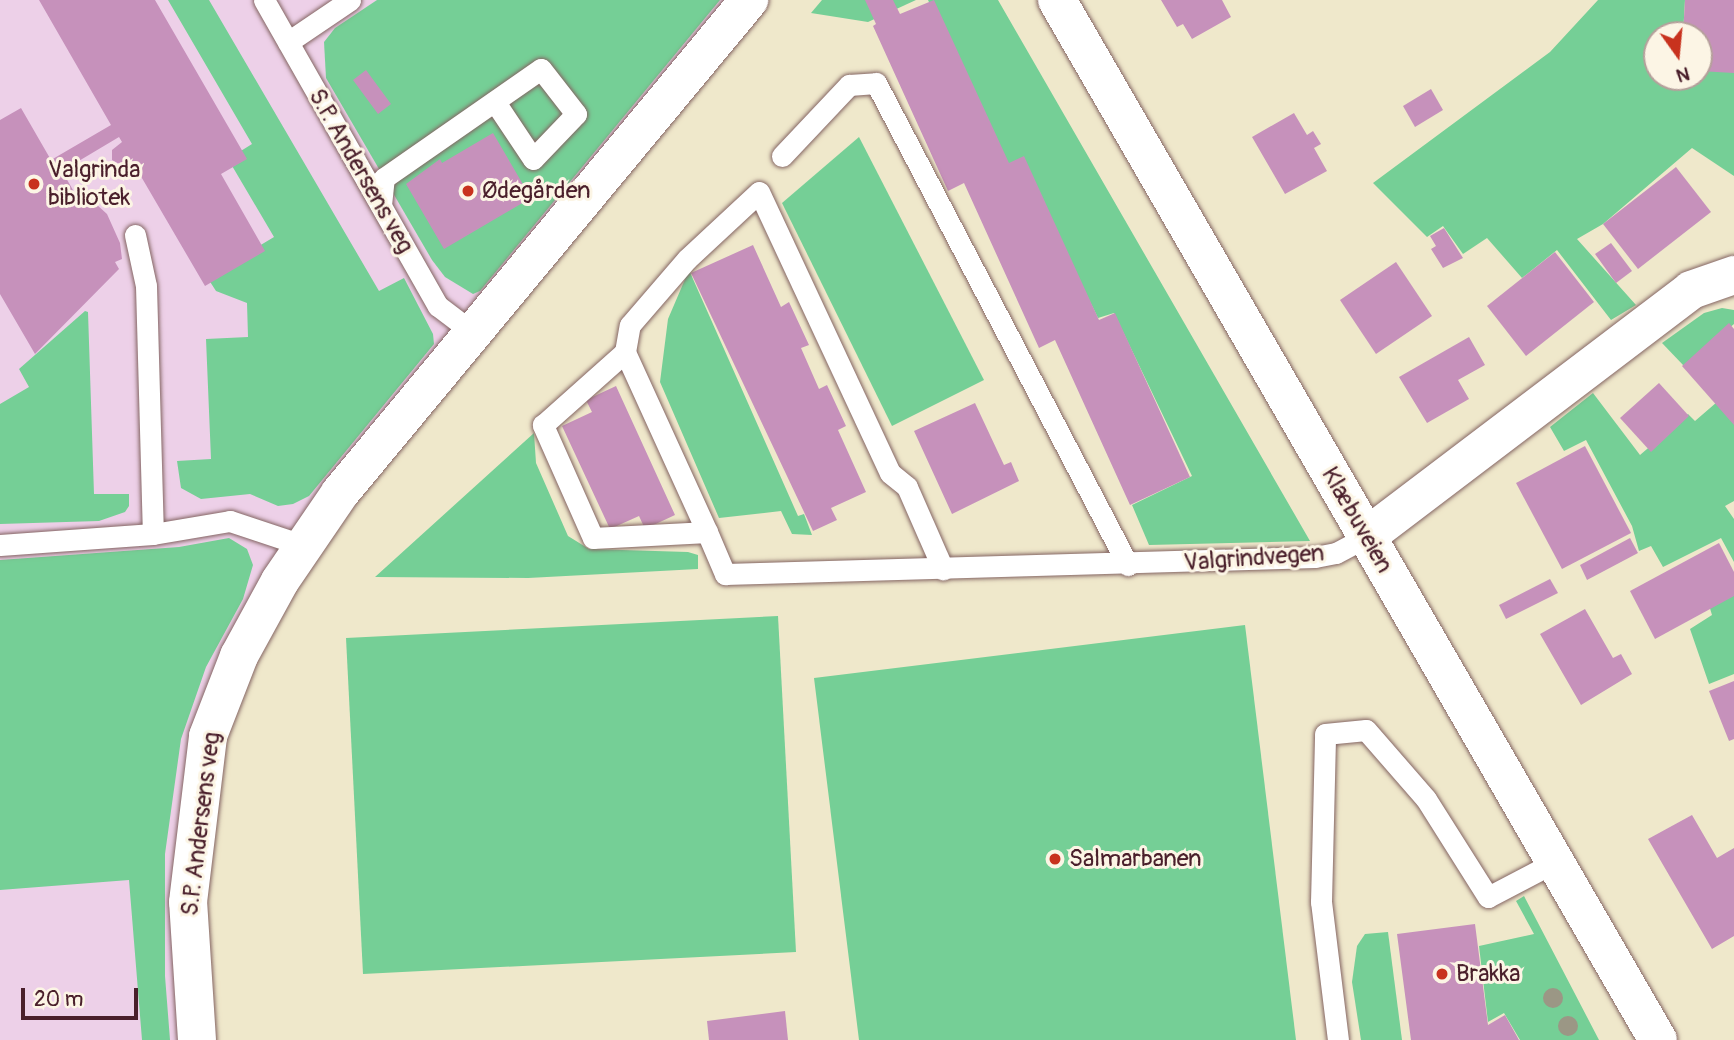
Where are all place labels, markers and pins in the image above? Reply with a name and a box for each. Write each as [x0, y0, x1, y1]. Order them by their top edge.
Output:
place label: Valgrinda bibliotek [48, 156, 140, 212]
marker: Valgrinda bibliotek [26, 176, 42, 192]
place label: Ødegården [482, 177, 591, 205]
marker: Ødegården [460, 183, 476, 199]
place label: Salmarbanen [1069, 845, 1202, 873]
marker: Salmarbanen [1047, 851, 1063, 867]
place label: Brakka [1456, 960, 1520, 988]
marker: Brakka [1434, 966, 1450, 982]

